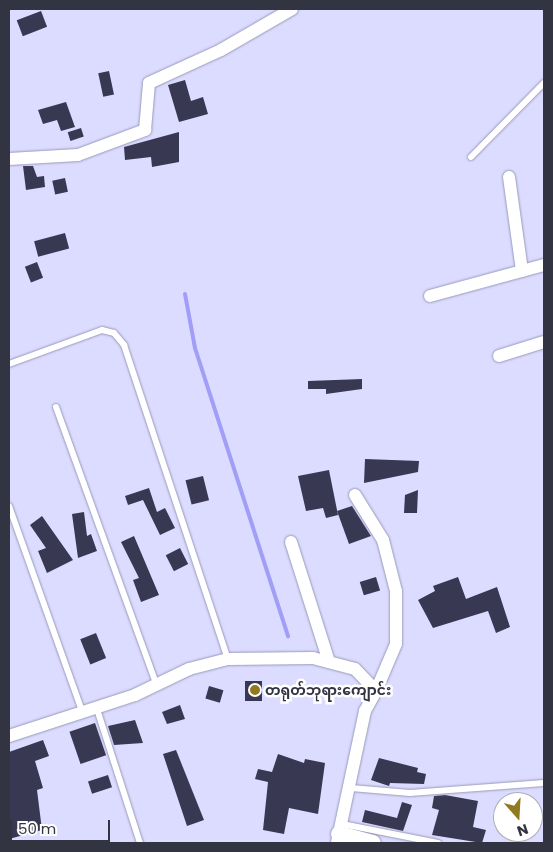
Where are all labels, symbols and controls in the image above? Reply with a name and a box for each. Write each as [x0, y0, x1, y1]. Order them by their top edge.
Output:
place label: တရုတ်ဘုရားကျောင်း [265, 682, 391, 698]
marker: တရုတ်ဘုရားကျောင်း [249, 684, 261, 696]
north arrow [493, 792, 543, 842]
scale bar [12, 810, 112, 842]
text: 50 m [18, 818, 56, 839]
text: N [514, 819, 531, 841]

